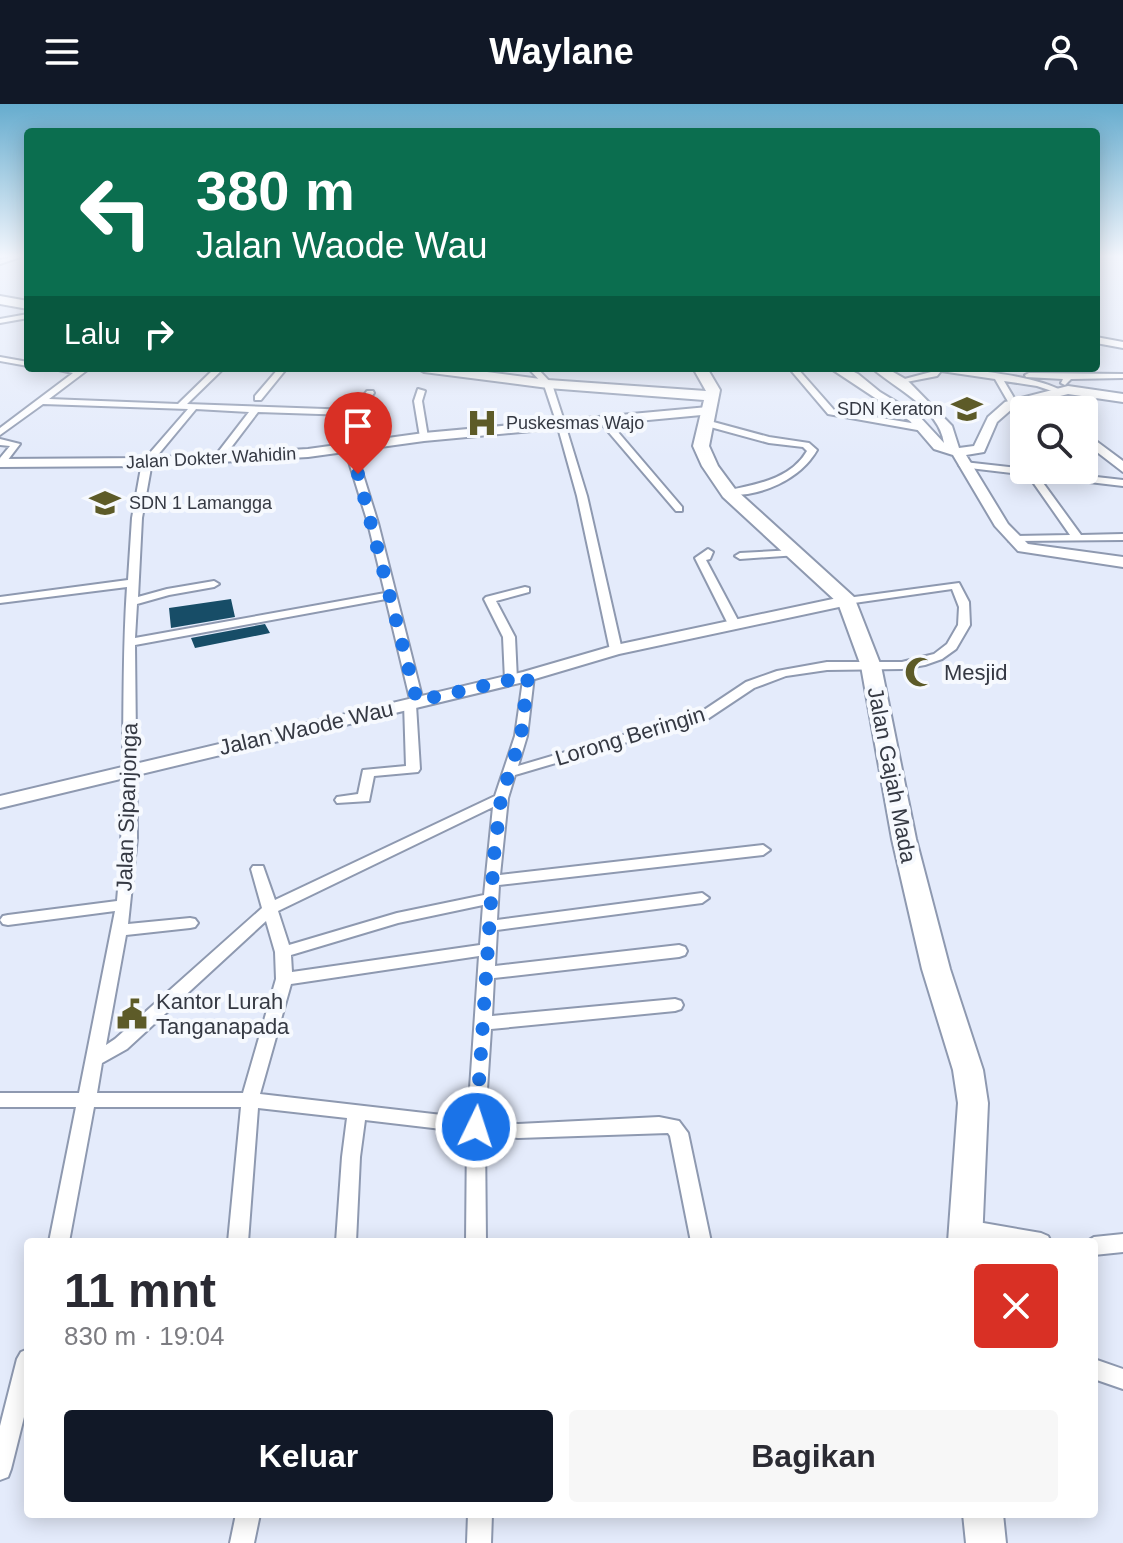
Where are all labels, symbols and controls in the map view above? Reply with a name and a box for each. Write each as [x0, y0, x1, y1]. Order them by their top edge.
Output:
icon: menu [40, 30, 84, 74]
icon: person [1039, 30, 1083, 74]
text: Waylane [489, 31, 634, 72]
text: 380 m [196, 159, 355, 222]
icon: left [64, 160, 168, 264]
text: Jalan Waode Wau [196, 225, 487, 266]
icon: right [137, 312, 181, 356]
text: Lalu [64, 317, 121, 350]
pin [324, 392, 392, 474]
school or university icon: SDN Keraton [950, 392, 984, 426]
map controls [1010, 396, 1098, 484]
button: search [1010, 396, 1098, 484]
place label: SDN Keraton [837, 399, 943, 419]
icon: arrive [336, 404, 380, 448]
hospital icon: Puskesmas Wajo [465, 406, 499, 440]
place label: Puskesmas Wajo [506, 413, 644, 433]
street label: Jalan Dokter Wahidin [125, 444, 297, 472]
school or university icon: SDN 1 Lamangga [88, 486, 122, 520]
place label: SDN 1 Lamangga [129, 493, 273, 513]
mosque icon: Mesjid [903, 655, 937, 689]
place label: Mesjid [944, 660, 1008, 685]
street label: Jalan Gajah Mada [863, 685, 921, 866]
street label: Jalan Waode Wau [216, 696, 396, 760]
street label: Lorong Beringin [552, 701, 708, 771]
street label: Jalan Sipanjonga [112, 721, 142, 892]
place label: Kantor Lurah Tanganapada [156, 989, 290, 1039]
public building icon: Kantor Lurah Tanganapada [115, 997, 149, 1031]
position arrow [434, 1085, 518, 1169]
text: 11 mnt [64, 1264, 216, 1317]
button: close [974, 1264, 1058, 1348]
text: 830 m · 19:04 [64, 1321, 224, 1351]
button: Keluar [64, 1410, 553, 1502]
button: Bagikan [569, 1410, 1058, 1502]

